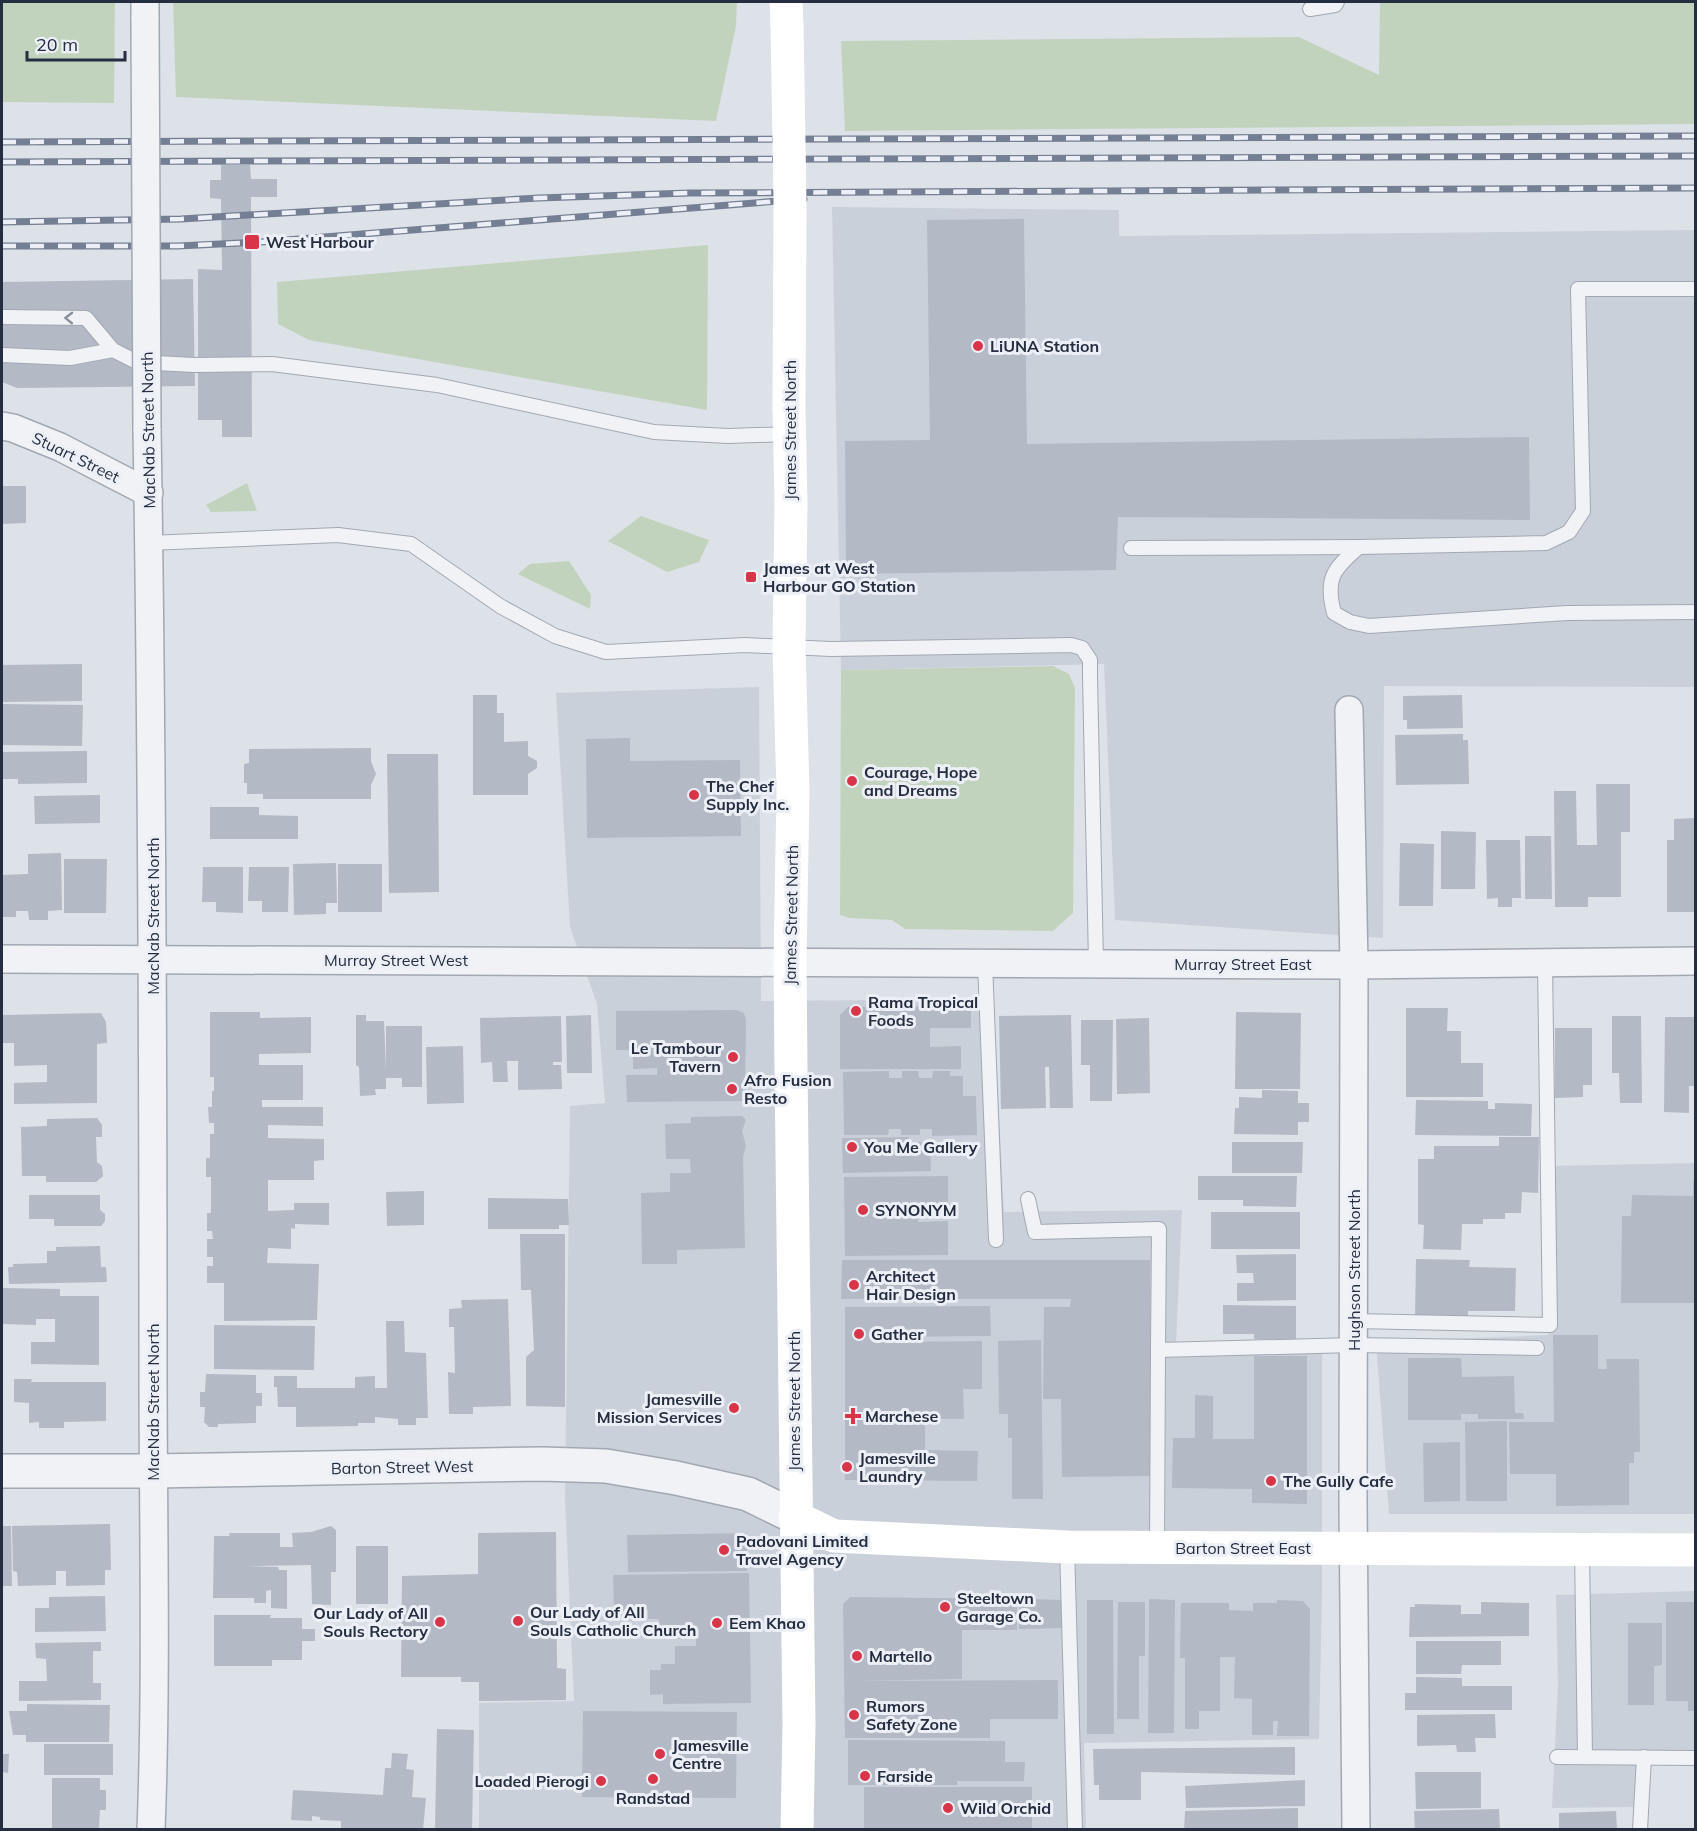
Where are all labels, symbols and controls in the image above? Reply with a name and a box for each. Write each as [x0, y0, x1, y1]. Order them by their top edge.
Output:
scale bar [27, 24, 124, 62]
text: 20 m [36, 33, 78, 56]
place label: West Harbour [266, 232, 375, 252]
marker: West Harbour [243, 233, 261, 251]
one-way arrow [64, 312, 73, 324]
place label: LiUNA Station [990, 336, 1099, 356]
marker: LiUNA Station [971, 339, 985, 353]
street label: MacNab Street North [137, 351, 159, 509]
street label: James Street North [780, 360, 800, 500]
street label: Stuart Street [29, 427, 123, 487]
place label: James at West Harbour GO Station [763, 558, 916, 596]
marker: James at West Harbour GO Station [744, 570, 758, 584]
place label: Courage, Hope and Dreams [864, 762, 977, 800]
marker: Courage, Hope and Dreams [845, 774, 859, 788]
place label: The Chef Supply Inc. [706, 776, 789, 814]
marker: The Chef Supply Inc. [687, 788, 701, 802]
street label: MacNab Street North [143, 837, 163, 995]
street label: James Street North [780, 845, 802, 985]
street label: Murray Street West [324, 950, 468, 970]
street label: Murray Street East [1174, 954, 1312, 974]
place label: Rama Tropical Foods [868, 992, 978, 1030]
marker: Rama Tropical Foods [849, 1004, 863, 1018]
place label: Le Tambour Tavern [631, 1038, 722, 1076]
marker: Le Tambour Tavern [726, 1050, 740, 1064]
place label: Afro Fusion Resto [744, 1070, 832, 1108]
marker: Afro Fusion Resto [725, 1082, 739, 1096]
place label: You Me Gallery [863, 1137, 978, 1157]
marker: You Me Gallery [845, 1140, 859, 1154]
street label: Hughson Street North [1344, 1189, 1364, 1351]
place label: SYNONYM [875, 1200, 957, 1220]
marker: SYNONYM [856, 1203, 870, 1217]
place label: Architect Hair Design [866, 1266, 956, 1304]
marker: Architect Hair Design [847, 1278, 861, 1292]
street label: MacNab Street North [143, 1323, 163, 1481]
place label: Gather [871, 1324, 924, 1344]
marker: Gather [852, 1327, 866, 1341]
street label: James Street North [784, 1331, 804, 1471]
place label: Jamesville Mission Services [597, 1389, 722, 1427]
marker: Jamesville Mission Services [727, 1401, 741, 1415]
place label: Marchese [865, 1406, 938, 1426]
marker: Marchese [846, 1409, 860, 1423]
place label: Jamesville Laundry [859, 1448, 936, 1486]
street label: Barton Street West [331, 1456, 474, 1478]
marker: Jamesville Laundry [840, 1460, 854, 1474]
place label: The Gully Cafe [1283, 1471, 1394, 1491]
marker: The Gully Cafe [1264, 1474, 1278, 1488]
place label: Padovani Limited Travel Agency [736, 1531, 868, 1569]
street label: Barton Street East [1175, 1538, 1311, 1558]
marker: Padovani Limited Travel Agency [717, 1543, 731, 1557]
place label: Steeltown Garage Co. [957, 1588, 1042, 1626]
marker: Steeltown Garage Co. [938, 1600, 952, 1614]
place label: Our Lady of All Souls Catholic Church [530, 1602, 697, 1640]
place label: Our Lady of All Souls Rectory [313, 1603, 428, 1641]
place label: Eem Khao [729, 1613, 806, 1633]
marker: Our Lady of All Souls Catholic Church [511, 1614, 525, 1628]
marker: Our Lady of All Souls Rectory [433, 1615, 447, 1629]
marker: Eem Khao [710, 1616, 724, 1630]
place label: Martello [869, 1646, 932, 1666]
marker: Martello [850, 1649, 864, 1663]
place label: Rumors Safety Zone [866, 1696, 958, 1734]
marker: Rumors Safety Zone [847, 1708, 861, 1722]
place label: Jamesville Centre [672, 1735, 749, 1773]
marker: Jamesville Centre [653, 1747, 667, 1761]
place label: Farside [877, 1766, 933, 1786]
marker: Farside [858, 1769, 872, 1783]
place label: Loaded Pierogi [474, 1771, 589, 1791]
marker: Randstad [646, 1772, 660, 1786]
marker: Loaded Pierogi [594, 1774, 608, 1788]
place label: Randstad [616, 1788, 690, 1808]
place label: Wild Orchid [960, 1798, 1051, 1818]
marker: Wild Orchid [941, 1801, 955, 1815]

